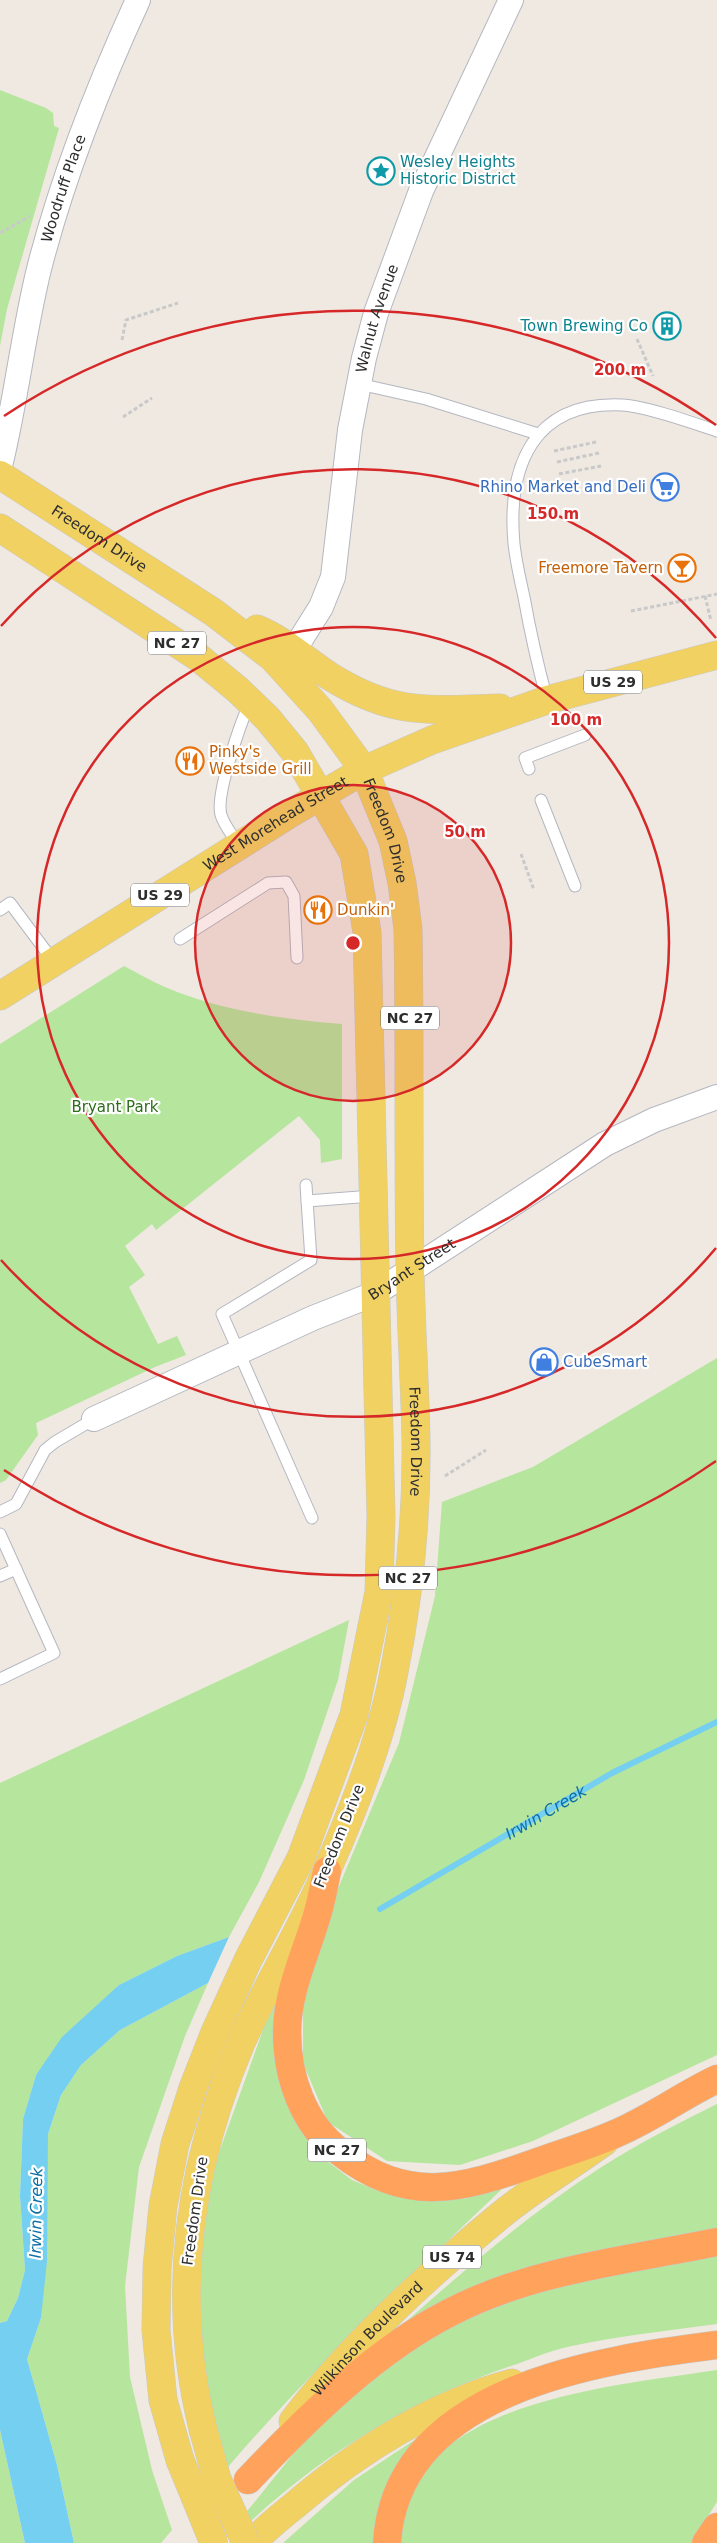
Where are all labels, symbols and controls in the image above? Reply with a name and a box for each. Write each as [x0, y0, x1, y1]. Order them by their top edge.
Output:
street label: Woodruff Place [38, 132, 90, 245]
place label: Wesley Heights Historic District [400, 153, 516, 188]
place icon: Wesley Heights Historic District [366, 156, 396, 186]
street label: Walnut Avenue [352, 262, 402, 374]
building icon: Town Brewing Co [652, 311, 682, 341]
place label: Town Brewing Co [519, 317, 648, 335]
text: 200 m [594, 361, 646, 379]
supermarket icon: Rhino Market and Deli [650, 472, 680, 502]
place label: Rhino Market and Deli [480, 478, 646, 496]
street label: Freedom Drive [48, 502, 150, 576]
text: 150 m [527, 505, 579, 523]
bar icon: Freemore Tavern [667, 553, 697, 583]
place label: Freemore Tavern [538, 559, 663, 577]
road number: NC 27 [148, 632, 206, 654]
road number: US 29 [584, 670, 642, 694]
text: 100 m [550, 711, 602, 729]
place label: Pinky's Westside Grill [209, 743, 312, 778]
restaurant icon: Pinky's Westside Grill [175, 746, 205, 776]
street label: West Morehead Street [200, 772, 351, 875]
street label: Freedom Drive [359, 776, 411, 885]
text: 50 m [444, 823, 486, 841]
road number: US 29 [131, 884, 189, 906]
restaurant icon: Dunkin' [303, 895, 333, 925]
place label: Dunkin' [337, 901, 394, 919]
centre of rings [344, 934, 362, 952]
road number: NC 27 [381, 1006, 439, 1030]
park label: Bryant Park [71, 1098, 159, 1116]
street label: Bryant Street [365, 1234, 459, 1304]
shop icon: CubeSmart [529, 1347, 559, 1377]
place label: CubeSmart [563, 1353, 647, 1371]
street label: Freedom Drive [405, 1386, 425, 1497]
road number: NC 27 [379, 1566, 437, 1590]
water label: Irwin Creek [502, 1780, 590, 1843]
street label: Freedom Drive [310, 1782, 368, 1890]
road number: NC 27 [308, 2138, 366, 2162]
street label: Freedom Drive [178, 2155, 212, 2267]
water label: Irwin Creek [26, 2167, 46, 2259]
road number: US 74 [423, 2246, 481, 2268]
street label: Wilkinson Boulevard [308, 2278, 427, 2400]

